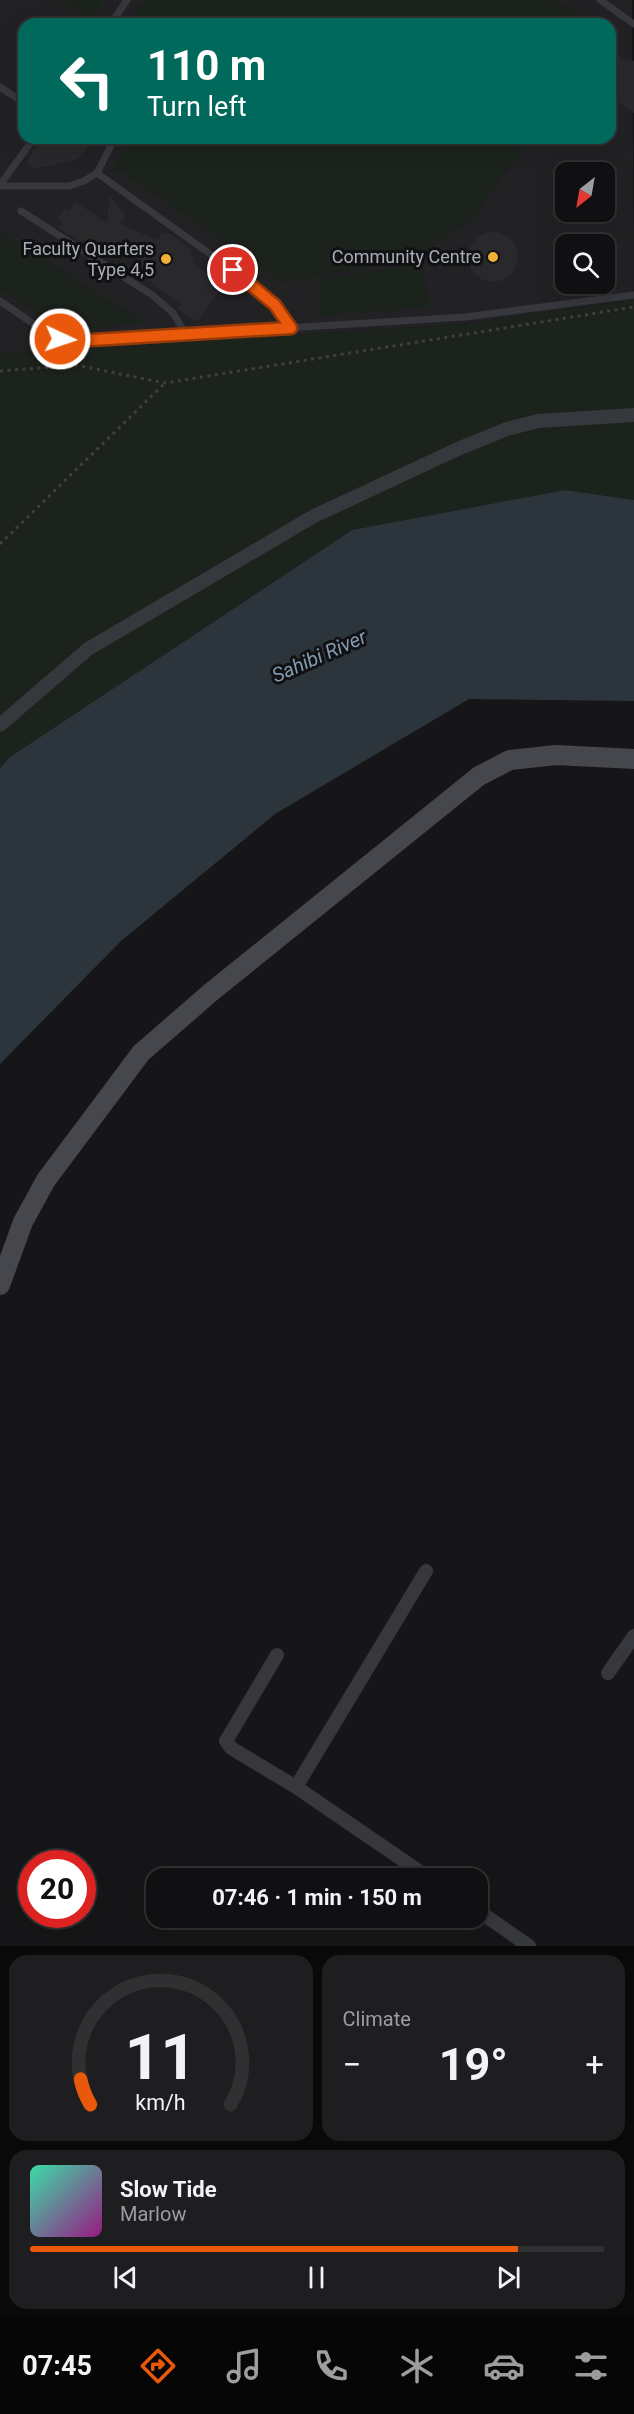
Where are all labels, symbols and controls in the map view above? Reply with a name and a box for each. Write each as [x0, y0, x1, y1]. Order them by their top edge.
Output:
text: 110 m [147, 41, 266, 90]
icon: left [48, 42, 126, 120]
text: Turn left [147, 91, 247, 123]
north arrow [555, 162, 615, 222]
map controls [555, 162, 615, 294]
button: search [555, 234, 615, 294]
place label: Faculty Quarters Type 4,5 [23, 238, 154, 280]
pin [207, 244, 258, 295]
place label: Community Centre [332, 246, 481, 267]
marker: Community Centre [486, 250, 500, 264]
marker: Faculty Quarters Type 4,5 [159, 252, 173, 266]
icon: arrive [216, 253, 249, 286]
position arrow [28, 307, 92, 371]
water label: Sahibi River [268, 624, 371, 687]
speed limit sign: 20 [18, 1850, 96, 1928]
text: 07:46 · 1 min · 150 m [212, 1885, 422, 1910]
text: Climate [343, 2007, 411, 2031]
text: 11 [125, 2021, 197, 2094]
text: 19° [439, 2038, 508, 2091]
text: − [343, 2045, 361, 2084]
text: + [585, 2045, 604, 2084]
text: km/h [136, 2090, 186, 2115]
text: Slow Tide [120, 2177, 217, 2202]
text: Marlow [120, 2202, 186, 2226]
icon: previous [109, 2261, 142, 2294]
icon: pause [300, 2261, 333, 2294]
icon: next [492, 2261, 525, 2294]
icon: directions [137, 2345, 179, 2387]
icon: music [223, 2345, 265, 2387]
icon: phone [310, 2345, 352, 2387]
icon: climate [396, 2345, 438, 2387]
icon: car [483, 2345, 525, 2387]
icon: filters [570, 2345, 612, 2387]
text: 07:45 [22, 2350, 92, 2382]

